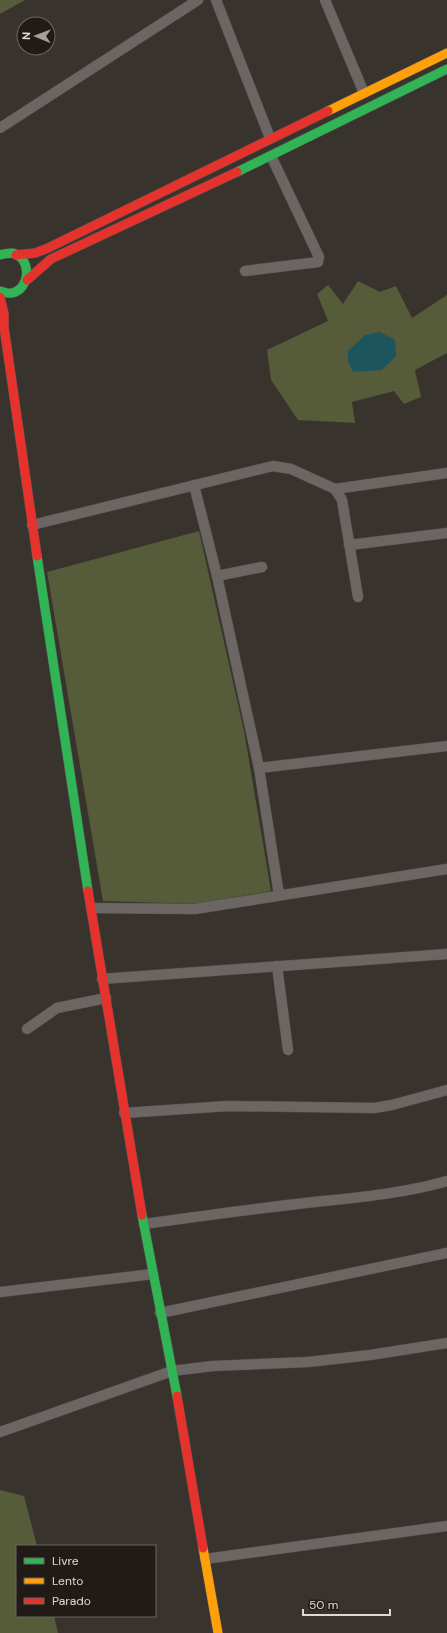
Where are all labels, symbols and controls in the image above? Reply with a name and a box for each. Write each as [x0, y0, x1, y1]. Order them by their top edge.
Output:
north arrow [16, 16, 56, 56]
text: N [19, 32, 33, 40]
legend [16, 1545, 156, 1617]
text: Livre [52, 1553, 79, 1569]
text: Lento [52, 1573, 83, 1589]
scale bar [303, 1591, 390, 1617]
text: Parado [52, 1593, 91, 1609]
text: 50 m [309, 1597, 338, 1613]

